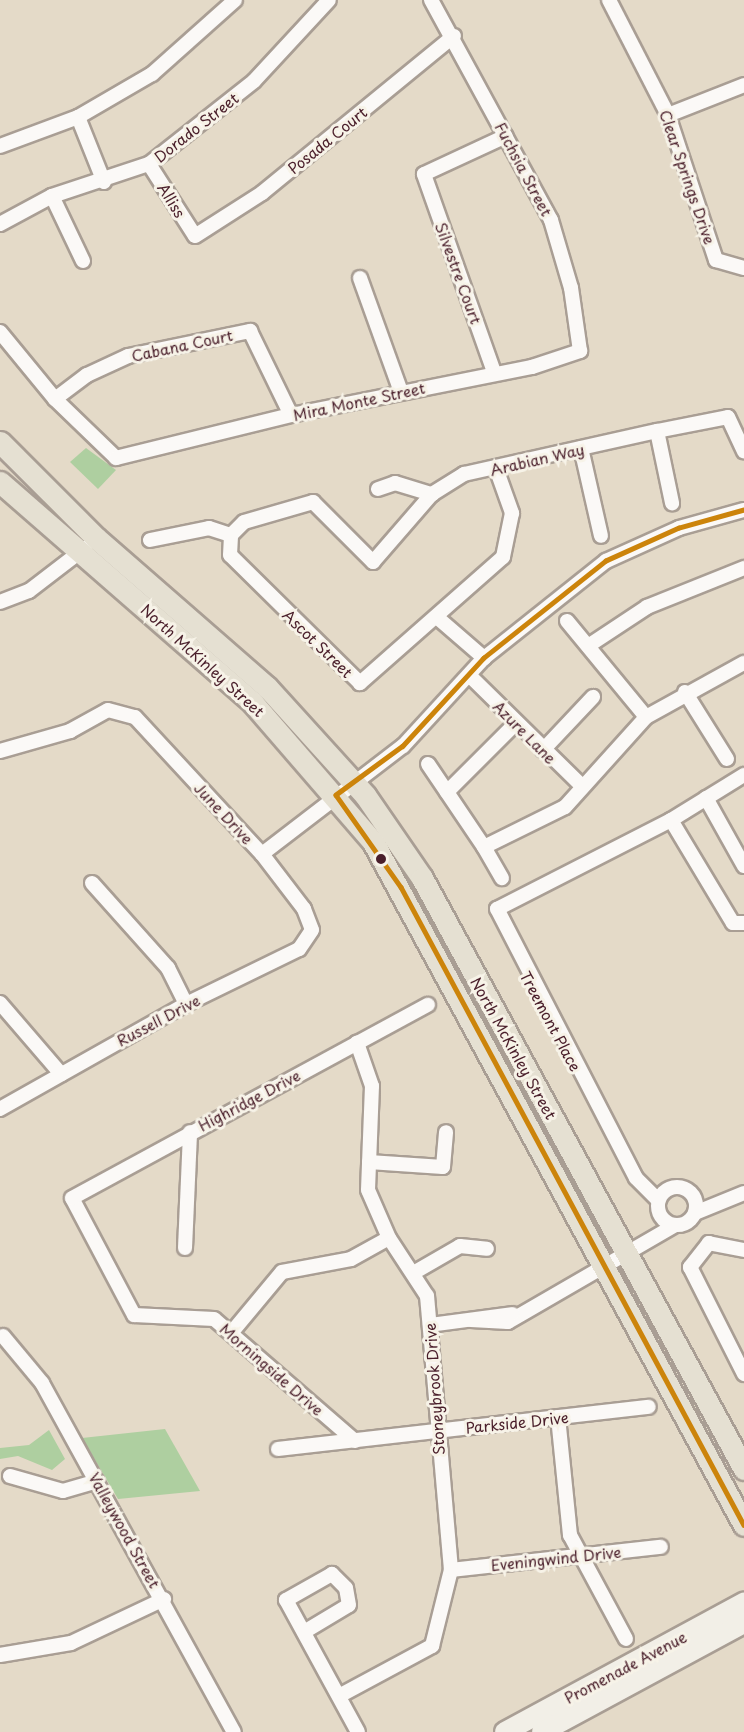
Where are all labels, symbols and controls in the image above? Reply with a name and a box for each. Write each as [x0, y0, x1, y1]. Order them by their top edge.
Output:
street label: Dorado Street [150, 88, 242, 166]
street label: Posada Court [284, 102, 370, 178]
street label: Clear Springs Drive [657, 108, 719, 246]
street label: Fuchsia Street [492, 119, 556, 219]
street label: Alliss [154, 179, 190, 221]
street label: Silvestre Court [432, 219, 486, 327]
street label: Cabana Court [130, 326, 234, 364]
street label: Mira Monte Street [291, 378, 427, 424]
street label: Arabian Way [488, 439, 586, 479]
street label: North McKinley Street [137, 599, 269, 721]
street label: Ascot Street [279, 605, 357, 681]
street label: Azure Lane [490, 697, 560, 767]
street label: June Drive [191, 779, 257, 847]
unlabelled marker [375, 853, 387, 865]
street label: Treemont Place [517, 968, 585, 1074]
street label: North McKinley Street [467, 973, 561, 1123]
street label: Russell Drive [113, 990, 203, 1050]
street label: Highridge Drive [195, 1066, 303, 1134]
street label: Morningside Drive [217, 1319, 327, 1419]
street label: Stoneybrook Drive [420, 1322, 448, 1456]
street label: Parkside Drive [465, 1408, 569, 1436]
street label: Valleywood Street [86, 1469, 164, 1591]
street label: Eveningwind Drive [490, 1542, 622, 1574]
street label: Promenade Avenue [560, 1627, 690, 1707]

